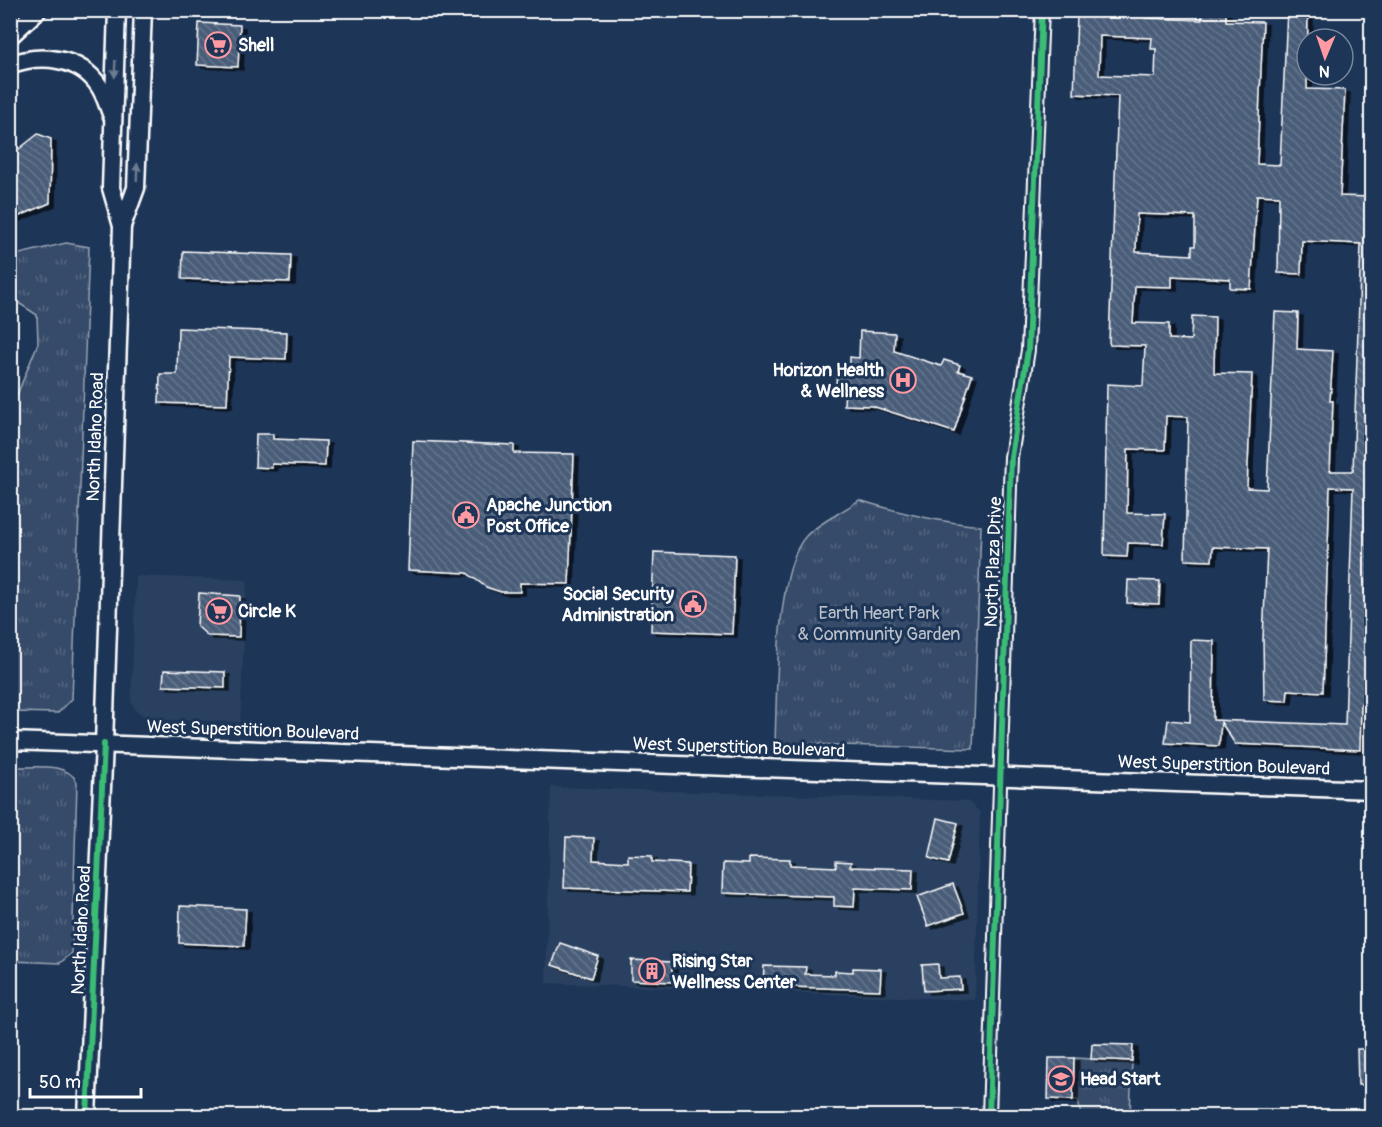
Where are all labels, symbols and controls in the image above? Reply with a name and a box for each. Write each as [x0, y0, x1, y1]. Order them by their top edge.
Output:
north arrow [1295, 27, 1355, 87]
supermarket icon: Shell [203, 30, 233, 60]
place label: Shell [238, 34, 274, 57]
one-way arrow [111, 59, 120, 78]
text: N [1319, 61, 1330, 81]
one-way arrow [132, 162, 142, 181]
place label: Horizon Health & Wellness [772, 359, 885, 403]
hospital icon: Horizon Health & Wellness [888, 365, 918, 395]
street label: North Idaho Road [82, 372, 109, 502]
place label: Apache Junction Post Office [486, 494, 612, 538]
street label: North Plaza Drive [980, 496, 1007, 628]
public building icon: Apache Junction Post Office [451, 500, 481, 530]
place label: Social Security Administration [561, 583, 674, 627]
public building icon: Social Security Administration [678, 589, 708, 619]
supermarket icon: Circle K [204, 596, 234, 626]
place label: Circle K [238, 600, 296, 623]
park label: Earth Heart Park & Community Garden [798, 602, 960, 646]
street label: West Superstition Boulevard [146, 715, 360, 746]
street label: West Superstition Boulevard [632, 732, 846, 763]
street label: West Superstition Boulevard [1117, 750, 1331, 781]
street label: North Idaho Road [67, 865, 96, 995]
place label: Rising Star Wellness Center [672, 950, 797, 994]
building icon: Rising Star Wellness Center [637, 956, 667, 986]
scale bar [30, 1061, 141, 1099]
school or university icon: Head Start [1046, 1064, 1076, 1094]
place label: Head Start [1080, 1068, 1161, 1091]
text: 50 m [39, 1071, 81, 1094]

